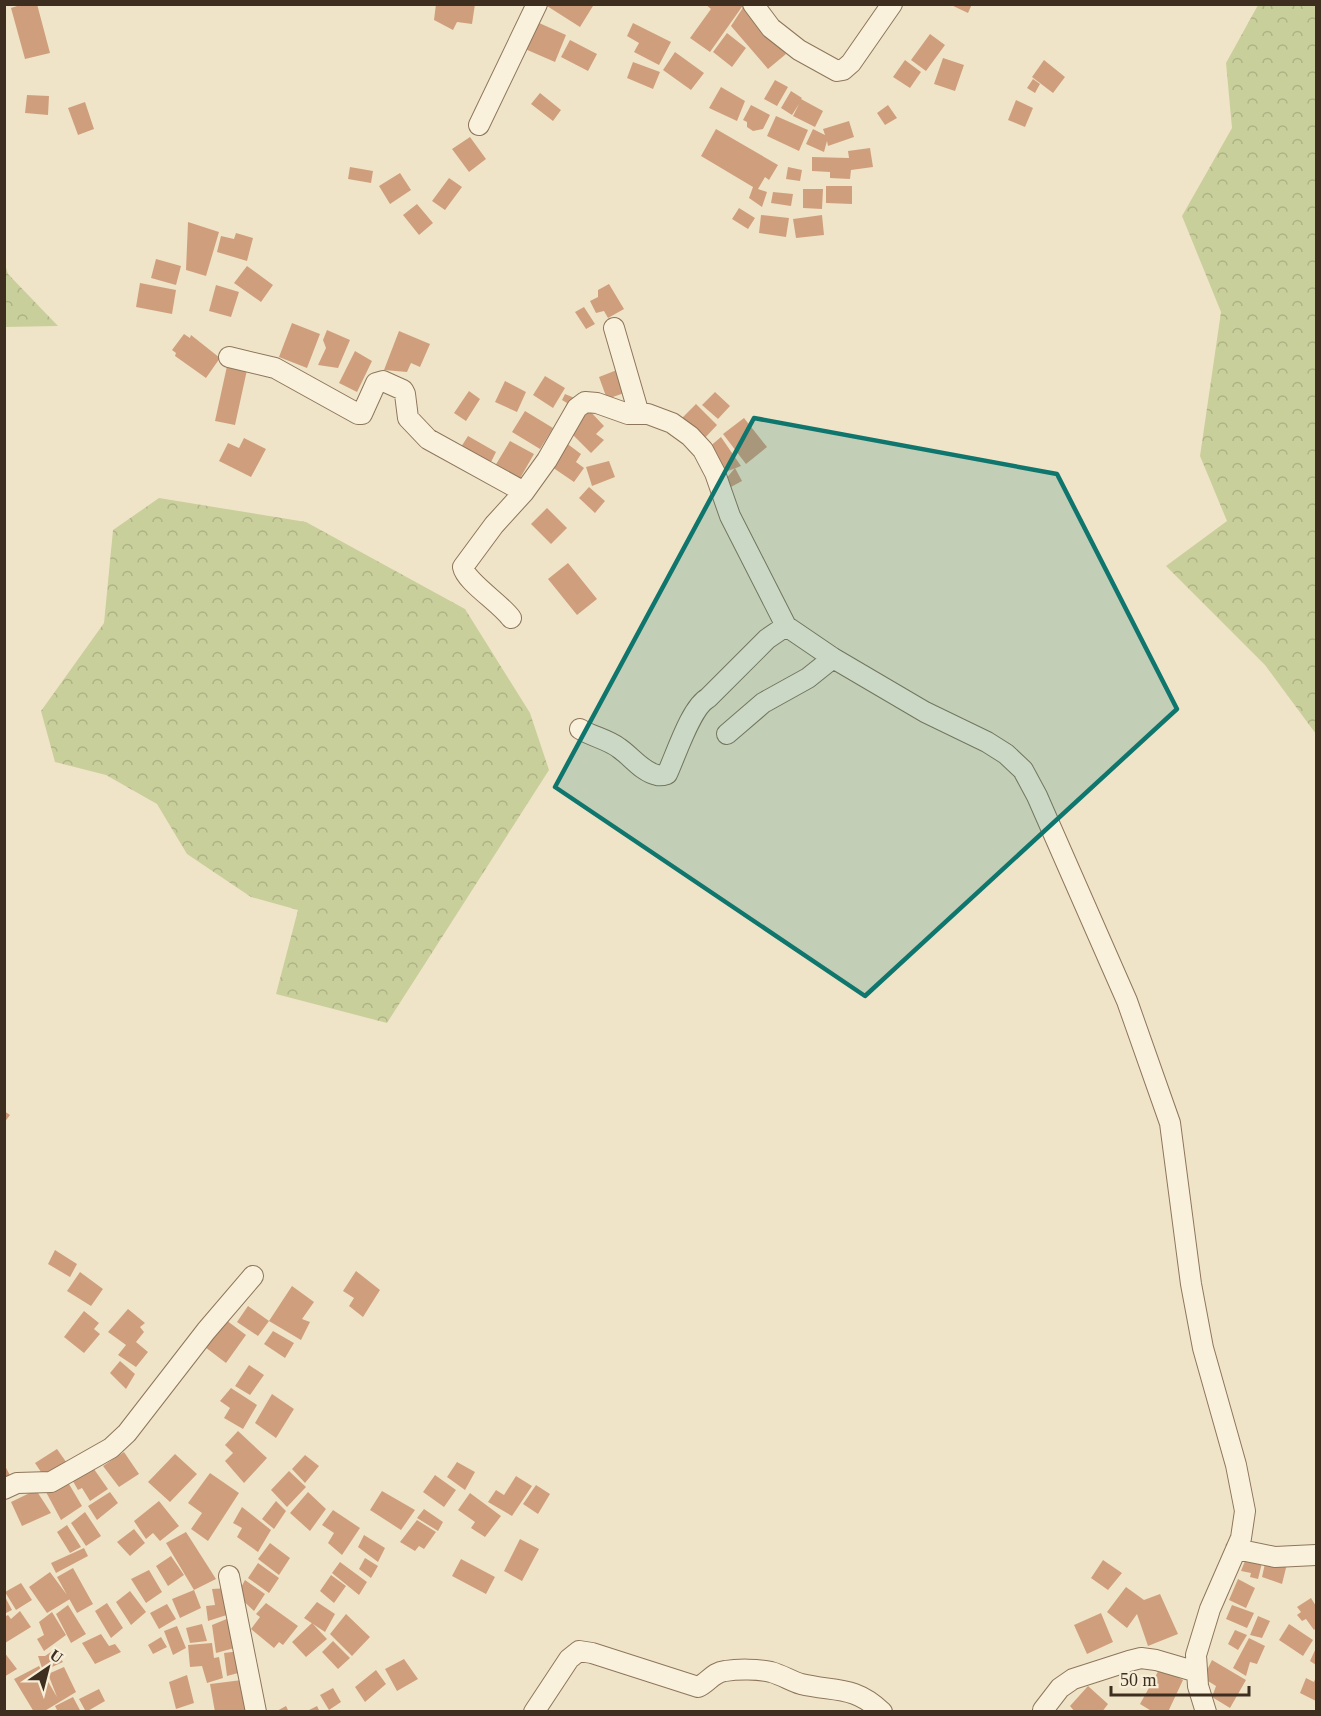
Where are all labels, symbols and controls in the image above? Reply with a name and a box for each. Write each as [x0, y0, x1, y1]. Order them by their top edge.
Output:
north arrow [18, 1638, 78, 1698]
text: U [47, 1646, 66, 1667]
scale bar [1111, 1659, 1249, 1697]
text: 50 m [1120, 1670, 1157, 1690]

